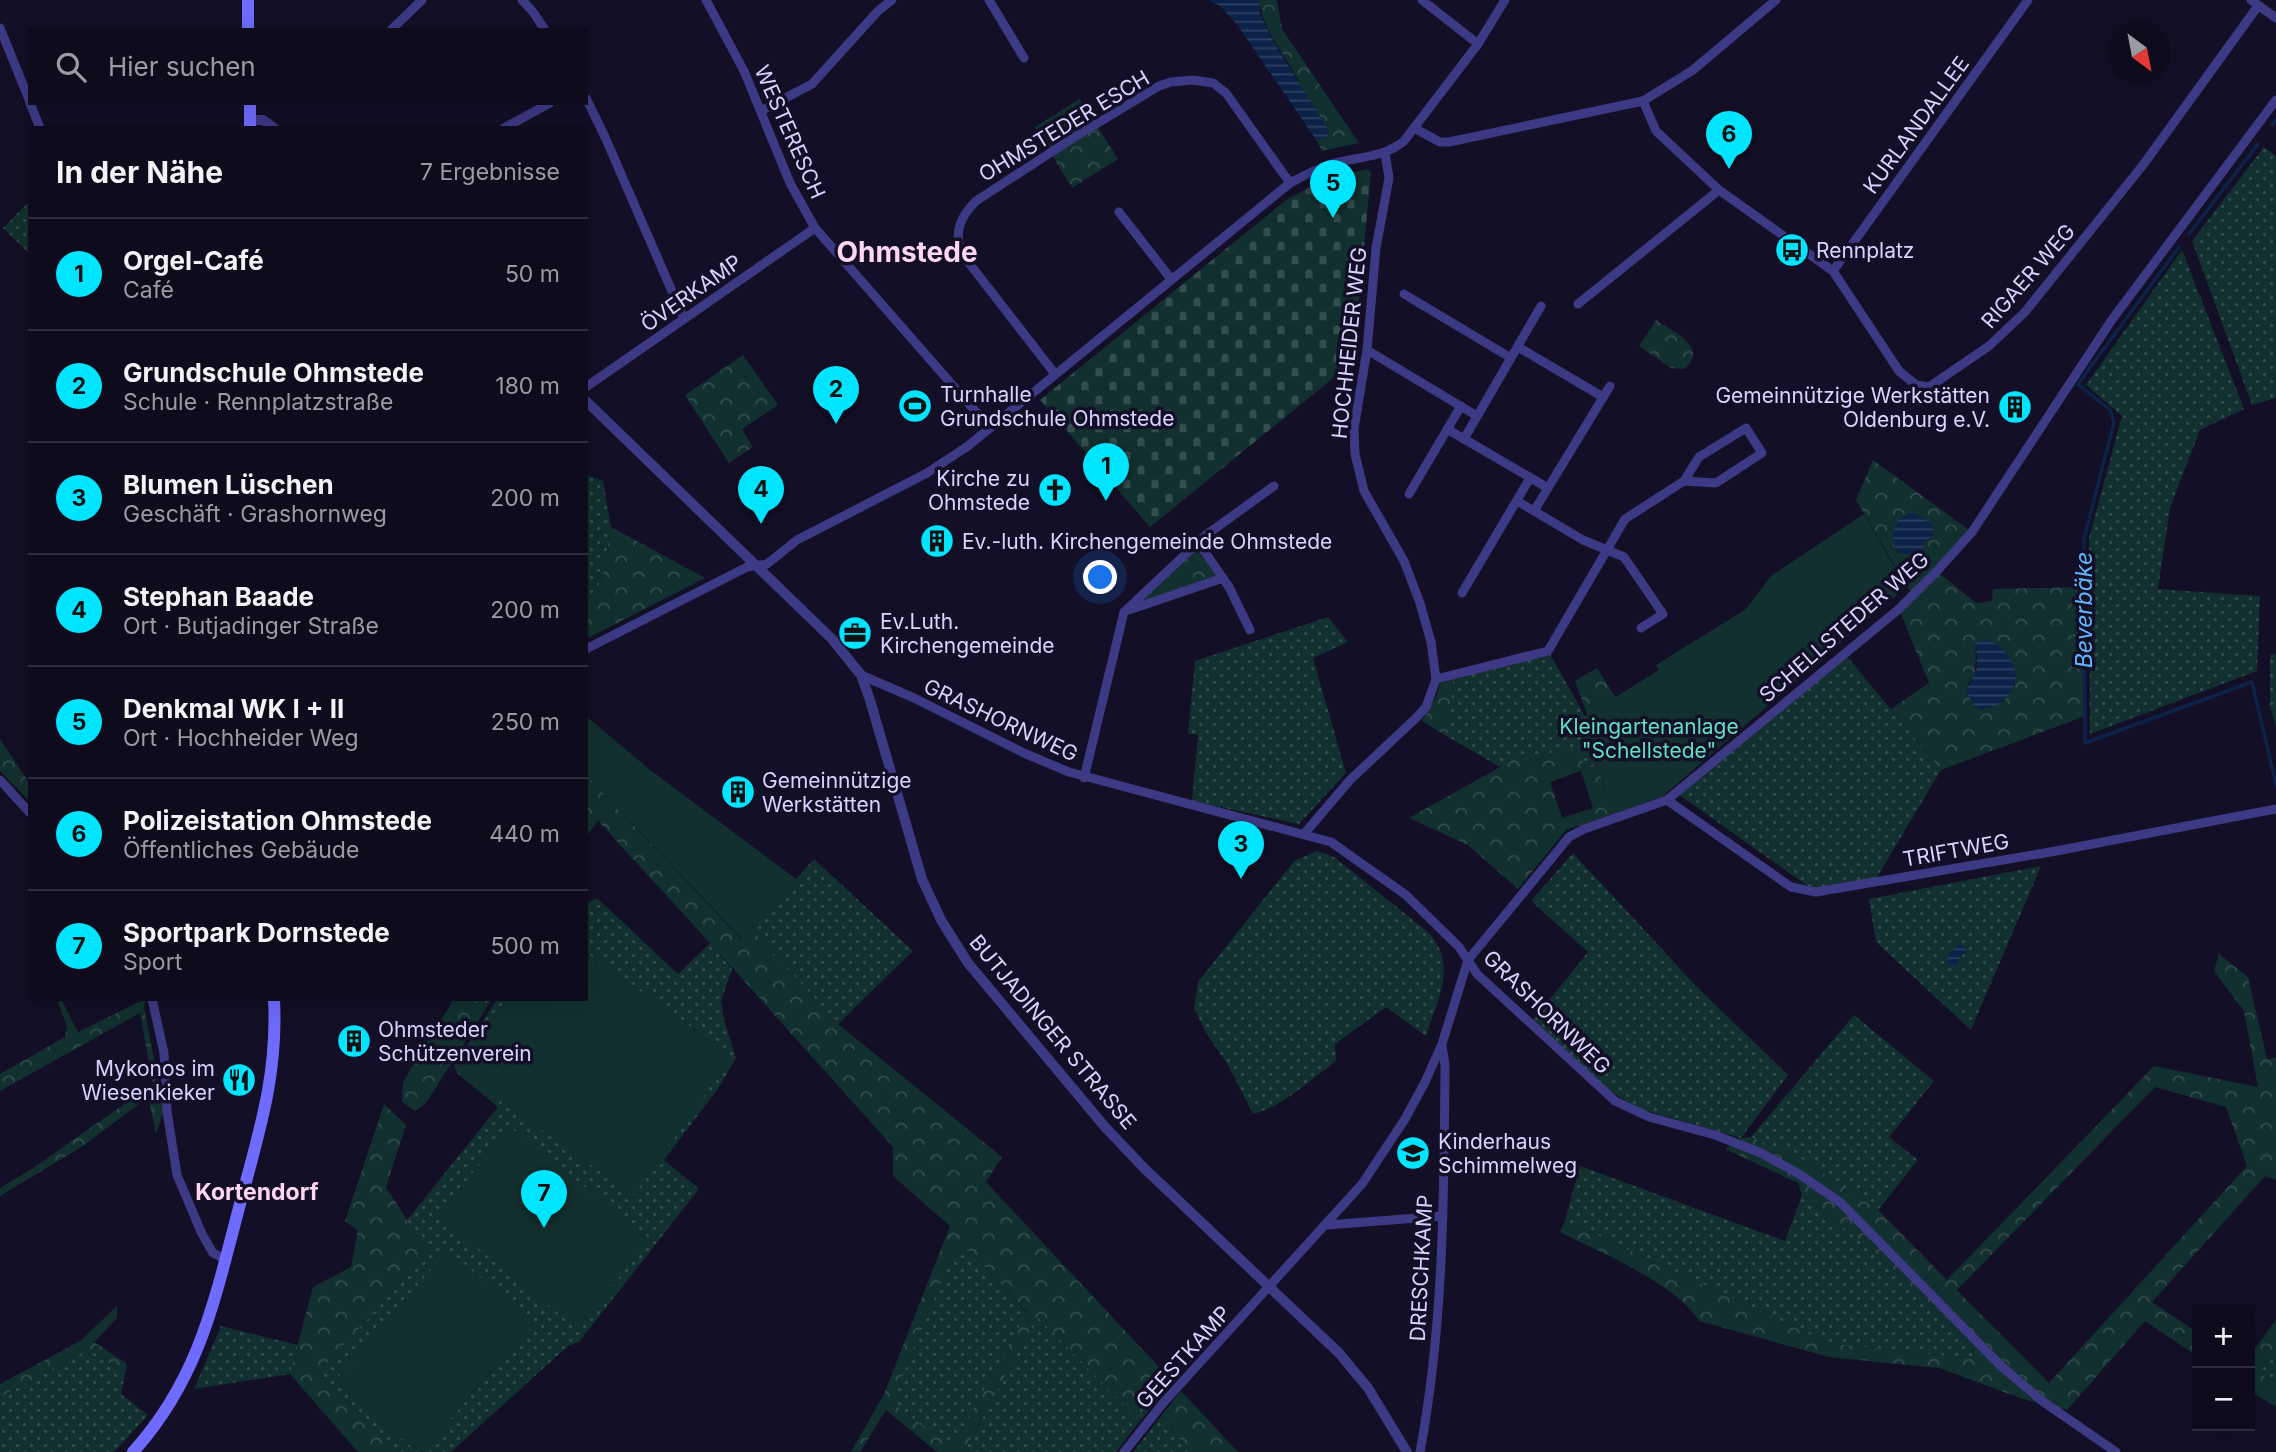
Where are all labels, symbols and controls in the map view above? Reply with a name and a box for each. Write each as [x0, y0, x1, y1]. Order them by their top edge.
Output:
north arrow [2108, 21, 2171, 84]
search box [28, 28, 588, 105]
icon: search [52, 48, 90, 86]
text: Hier suchen [108, 51, 256, 82]
street label: KURLANDALLEE [1858, 52, 1974, 198]
street label: WESTERESCH [749, 61, 831, 203]
street label: OHMSTEDER ESCH [974, 65, 1154, 187]
pin: 6 [1706, 111, 1752, 169]
text: In der Nähe [56, 154, 223, 190]
text: 7 Ergebnisse [420, 158, 560, 186]
pin: 5 [1310, 160, 1356, 218]
street label: RIGAER WEG [1976, 219, 2080, 333]
bus stop icon: Rennplatz [1773, 231, 1811, 269]
district label: Ohmstede [836, 235, 978, 269]
place label: Rennplatz [1816, 238, 1914, 263]
text: Orgel-Café [123, 245, 264, 276]
street label: HOCHHEIDER WEG [1326, 246, 1372, 440]
street label: ÖVERKAMP [636, 249, 746, 337]
text: 1 [74, 260, 84, 288]
text: 50 m [505, 260, 560, 288]
text: Café [123, 276, 174, 304]
text: Grundschule Ohmstede [123, 357, 424, 388]
pin: 2 [813, 366, 859, 424]
text: 2 [72, 372, 86, 400]
text: 180 m [495, 372, 560, 400]
place label: Turnhalle Grundschule Ohmstede [940, 382, 1174, 431]
place label: Gemeinnützige Werkstätten Oldenburg e.V. [1715, 383, 1990, 432]
sports icon: Turnhalle Grundschule Ohmstede [896, 387, 934, 425]
text: Schule · Rennplatzstraße [123, 388, 393, 416]
building icon: Gemeinnützige Werkstätten Oldenburg e.V. [1996, 388, 2034, 426]
pin: 1 [1083, 443, 1129, 501]
pin: 4 [738, 466, 784, 524]
place label: Kirche zu Ohmstede [928, 466, 1030, 515]
text: Blumen Lüschen [123, 469, 334, 500]
church icon: Kirche zu Ohmstede [1036, 471, 1074, 509]
text: 3 [72, 484, 86, 512]
text: 200 m [490, 484, 560, 512]
text: Geschäft · Grashornweg [123, 500, 387, 528]
building icon: Ev.-luth. Kirchengemeinde Ohmstede [918, 522, 956, 560]
place label: Ev.-luth. Kirchengemeinde Ohmstede [962, 529, 1332, 554]
street label: SCHELLSTEDER WEG [1754, 547, 1934, 707]
water label: Beverbäke [2070, 552, 2098, 668]
your location [1083, 560, 1117, 594]
text: Stephan Baade [123, 581, 314, 612]
text: 4 [71, 596, 87, 624]
text: 200 m [490, 596, 560, 624]
place label: Ev.Luth. Kirchengemeinde [880, 609, 1055, 658]
text: Ort · Butjadinger Straße [123, 612, 379, 640]
office icon: Ev.Luth. Kirchengemeinde [836, 614, 874, 652]
street label: GRASHORNWEG [920, 673, 1082, 767]
text: Denkmal WK I + II [123, 693, 344, 724]
text: 5 [72, 708, 86, 736]
text: 250 m [491, 708, 560, 736]
park label: Kleingartenanlage "Schellstede" [1559, 714, 1739, 763]
text: Ort · Hochheider Weg [123, 724, 359, 752]
place label: Gemeinnützige Werkstätten [762, 768, 912, 817]
building icon: Gemeinnützige Werkstätten [719, 773, 757, 811]
text: Polizeistation Ohmstede [123, 805, 432, 836]
text: 6 [72, 820, 86, 848]
text: 440 m [489, 820, 560, 848]
pin: 3 [1218, 821, 1264, 879]
street label: TRIFTWEG [1901, 828, 2011, 872]
text: Öffentliches Gebäude [123, 836, 359, 864]
text: Sportpark Dornstede [123, 917, 390, 948]
street label: BUTJADINGER STRASSE [964, 930, 1142, 1134]
text: 7 [72, 932, 86, 960]
text: 500 m [490, 932, 560, 960]
street label: GRASHORNWEG [1478, 945, 1616, 1079]
text: Sport [123, 948, 182, 976]
place label: Ohmsteder Schützenverein [378, 1017, 532, 1066]
building icon: Ohmsteder Schützenverein [335, 1022, 373, 1060]
place label: Mykonos im Wiesenkieker [81, 1056, 215, 1105]
restaurant icon: Mykonos im Wiesenkieker [220, 1061, 258, 1099]
place label: Kinderhaus Schimmelweg [1438, 1129, 1577, 1178]
school or university icon: Kinderhaus Schimmelweg [1394, 1134, 1432, 1172]
pin: 7 [521, 1170, 567, 1228]
district label: Kortendorf [195, 1178, 319, 1206]
street label: DRESCHKAMP [1405, 1194, 1437, 1342]
street label: GEESTKAMP [1131, 1301, 1235, 1413]
map controls [2192, 1305, 2255, 1431]
button: + [2192, 1305, 2255, 1368]
button: − [2192, 1368, 2255, 1431]

